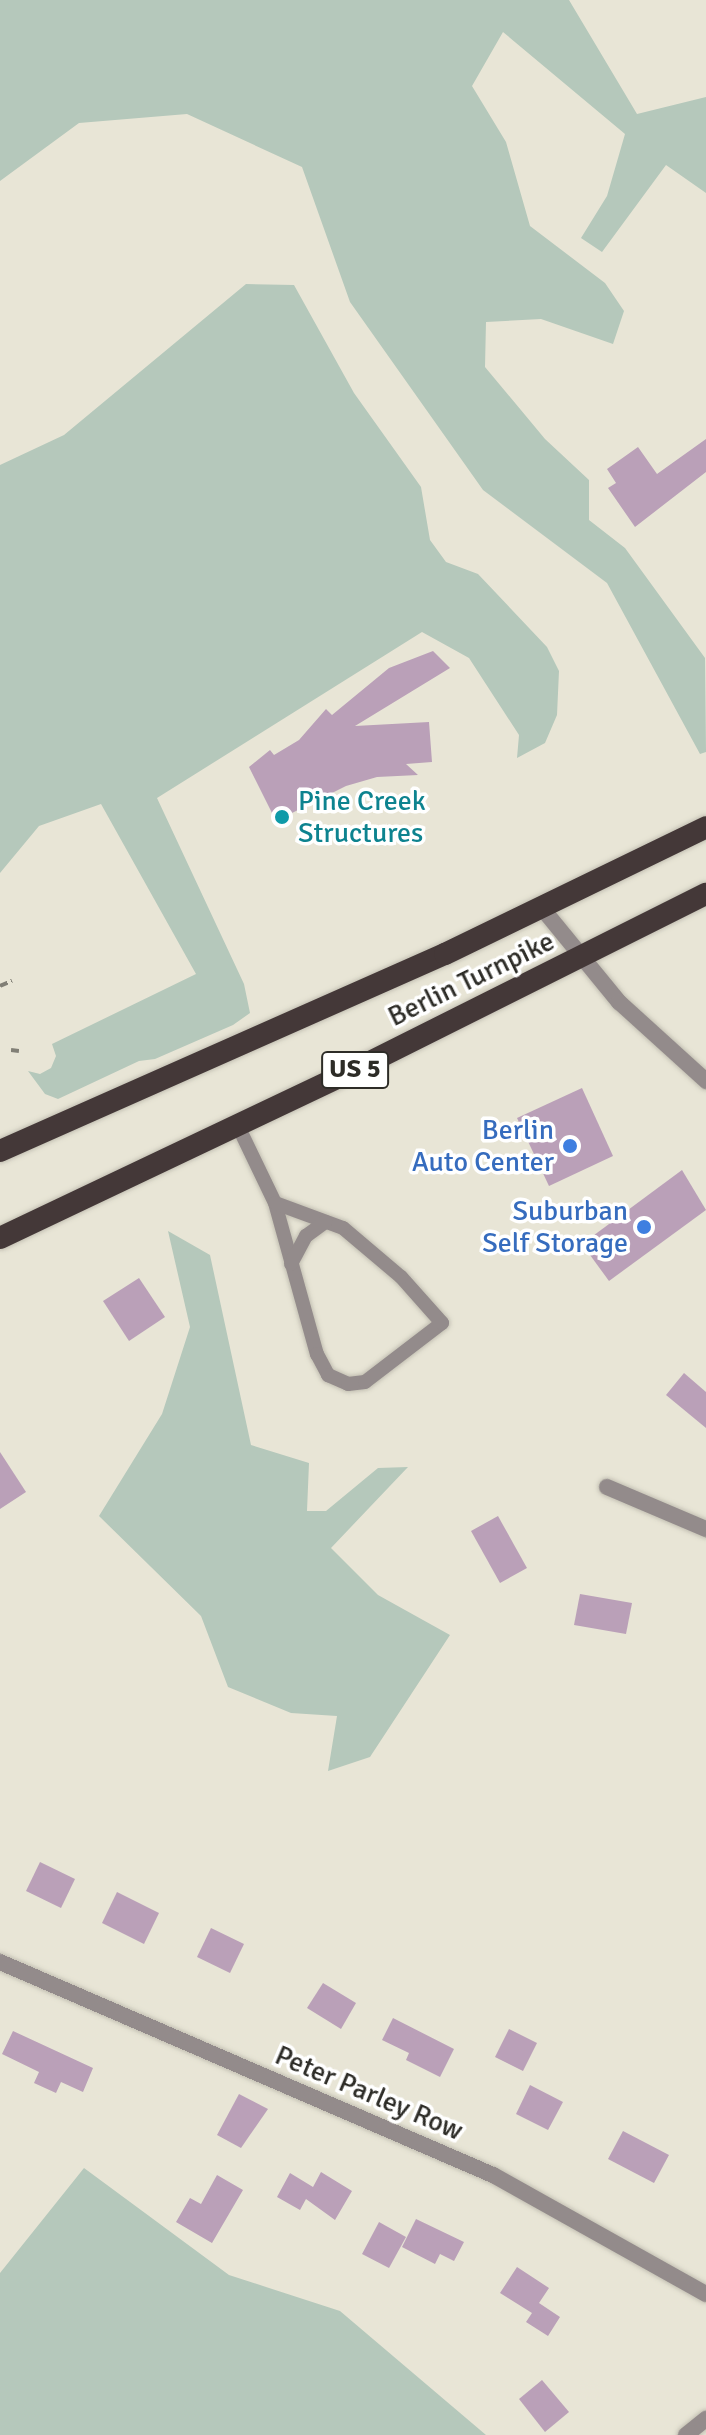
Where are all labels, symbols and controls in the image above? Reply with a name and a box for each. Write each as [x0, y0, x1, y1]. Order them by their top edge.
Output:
place label: Pine Creek Structures [298, 784, 426, 850]
marker: Pine Creek Structures [273, 808, 291, 826]
street label: Berlin Turnpike [382, 924, 560, 1034]
road number: US 5 [321, 1048, 389, 1092]
place label: Berlin Auto Center [412, 1113, 554, 1179]
marker: Berlin Auto Center [561, 1137, 579, 1155]
place label: Suburban Self Storage [482, 1194, 628, 1260]
marker: Suburban Self Storage [635, 1218, 653, 1236]
street label: Peter Parley Row [270, 2038, 468, 2148]

